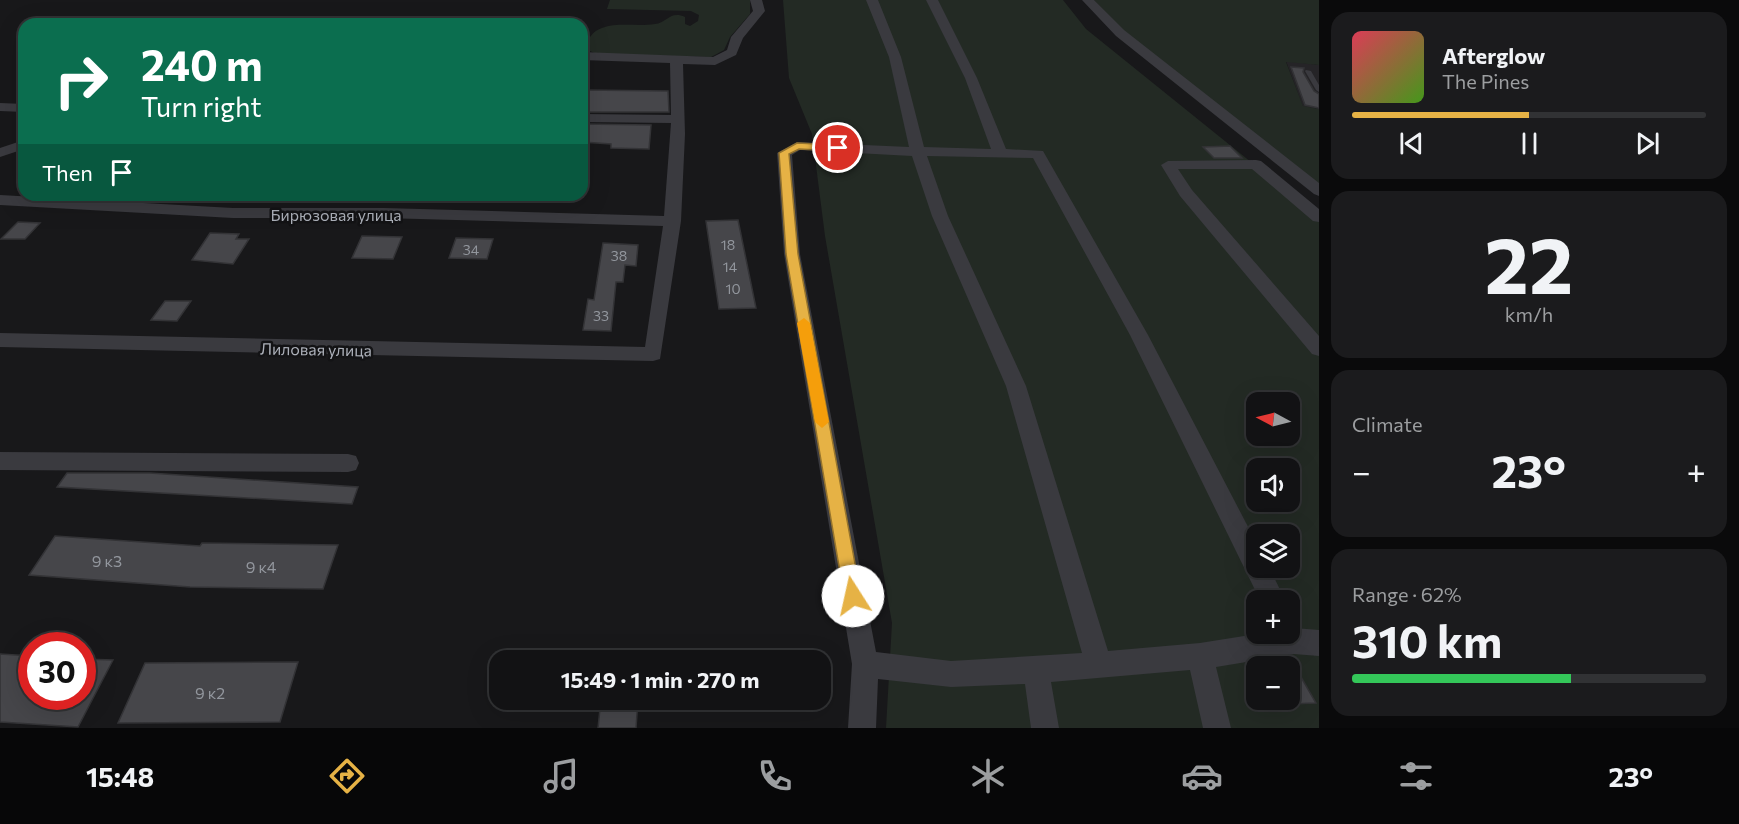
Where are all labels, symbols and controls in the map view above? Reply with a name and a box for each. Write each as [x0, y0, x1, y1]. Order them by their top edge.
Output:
text: 240 m [141, 38, 263, 90]
icon: right [42, 42, 120, 120]
text: Afterglow [1442, 42, 1545, 69]
text: The Pines [1442, 69, 1529, 93]
text: Turn right [141, 90, 261, 123]
pin [812, 122, 863, 173]
icon: previous [1395, 127, 1428, 160]
icon: pause [1513, 127, 1546, 160]
icon: next [1631, 127, 1664, 160]
icon: arrive [821, 131, 854, 164]
icon: arrive [105, 156, 138, 189]
text: Then [42, 159, 93, 186]
street label: Бирюзовая улица [271, 205, 402, 224]
text: 22 [1485, 215, 1573, 310]
house number: 18 [721, 236, 735, 253]
house number: 34 [463, 241, 480, 258]
house number: 38 [611, 247, 627, 264]
house number: 14 [723, 258, 738, 275]
house number: 10 [725, 280, 741, 297]
text: km/h [1505, 302, 1553, 326]
house number: 33 [593, 307, 609, 324]
street label: Лиловая улица [260, 339, 372, 359]
north arrow [1246, 392, 1300, 446]
map controls [1246, 392, 1300, 710]
text: Climate [1352, 412, 1422, 436]
text: 23° [1492, 442, 1566, 497]
text: − [1352, 450, 1371, 491]
text: + [1687, 450, 1706, 491]
button: sound [1246, 458, 1300, 512]
button: layers [1246, 524, 1300, 578]
house number: 9 к3 [92, 551, 122, 570]
house number: 9 к4 [246, 557, 277, 576]
position arrow [821, 564, 885, 628]
text: Range · 62% [1352, 582, 1462, 606]
button: + [1246, 590, 1300, 644]
text: 310 km [1352, 612, 1502, 667]
speed limit sign: 30 [18, 632, 96, 710]
button: − [1246, 656, 1300, 710]
text: 15:49 · 1 min · 270 m [561, 666, 759, 693]
house number: 9 к2 [195, 683, 225, 702]
icon: directions [326, 755, 368, 797]
icon: music [540, 755, 582, 797]
icon: phone [754, 755, 796, 797]
icon: climate [967, 755, 1009, 797]
icon: car [1181, 755, 1223, 797]
icon: filters [1395, 755, 1437, 797]
text: 15:48 [86, 760, 154, 793]
text: 23° [1609, 760, 1653, 793]

